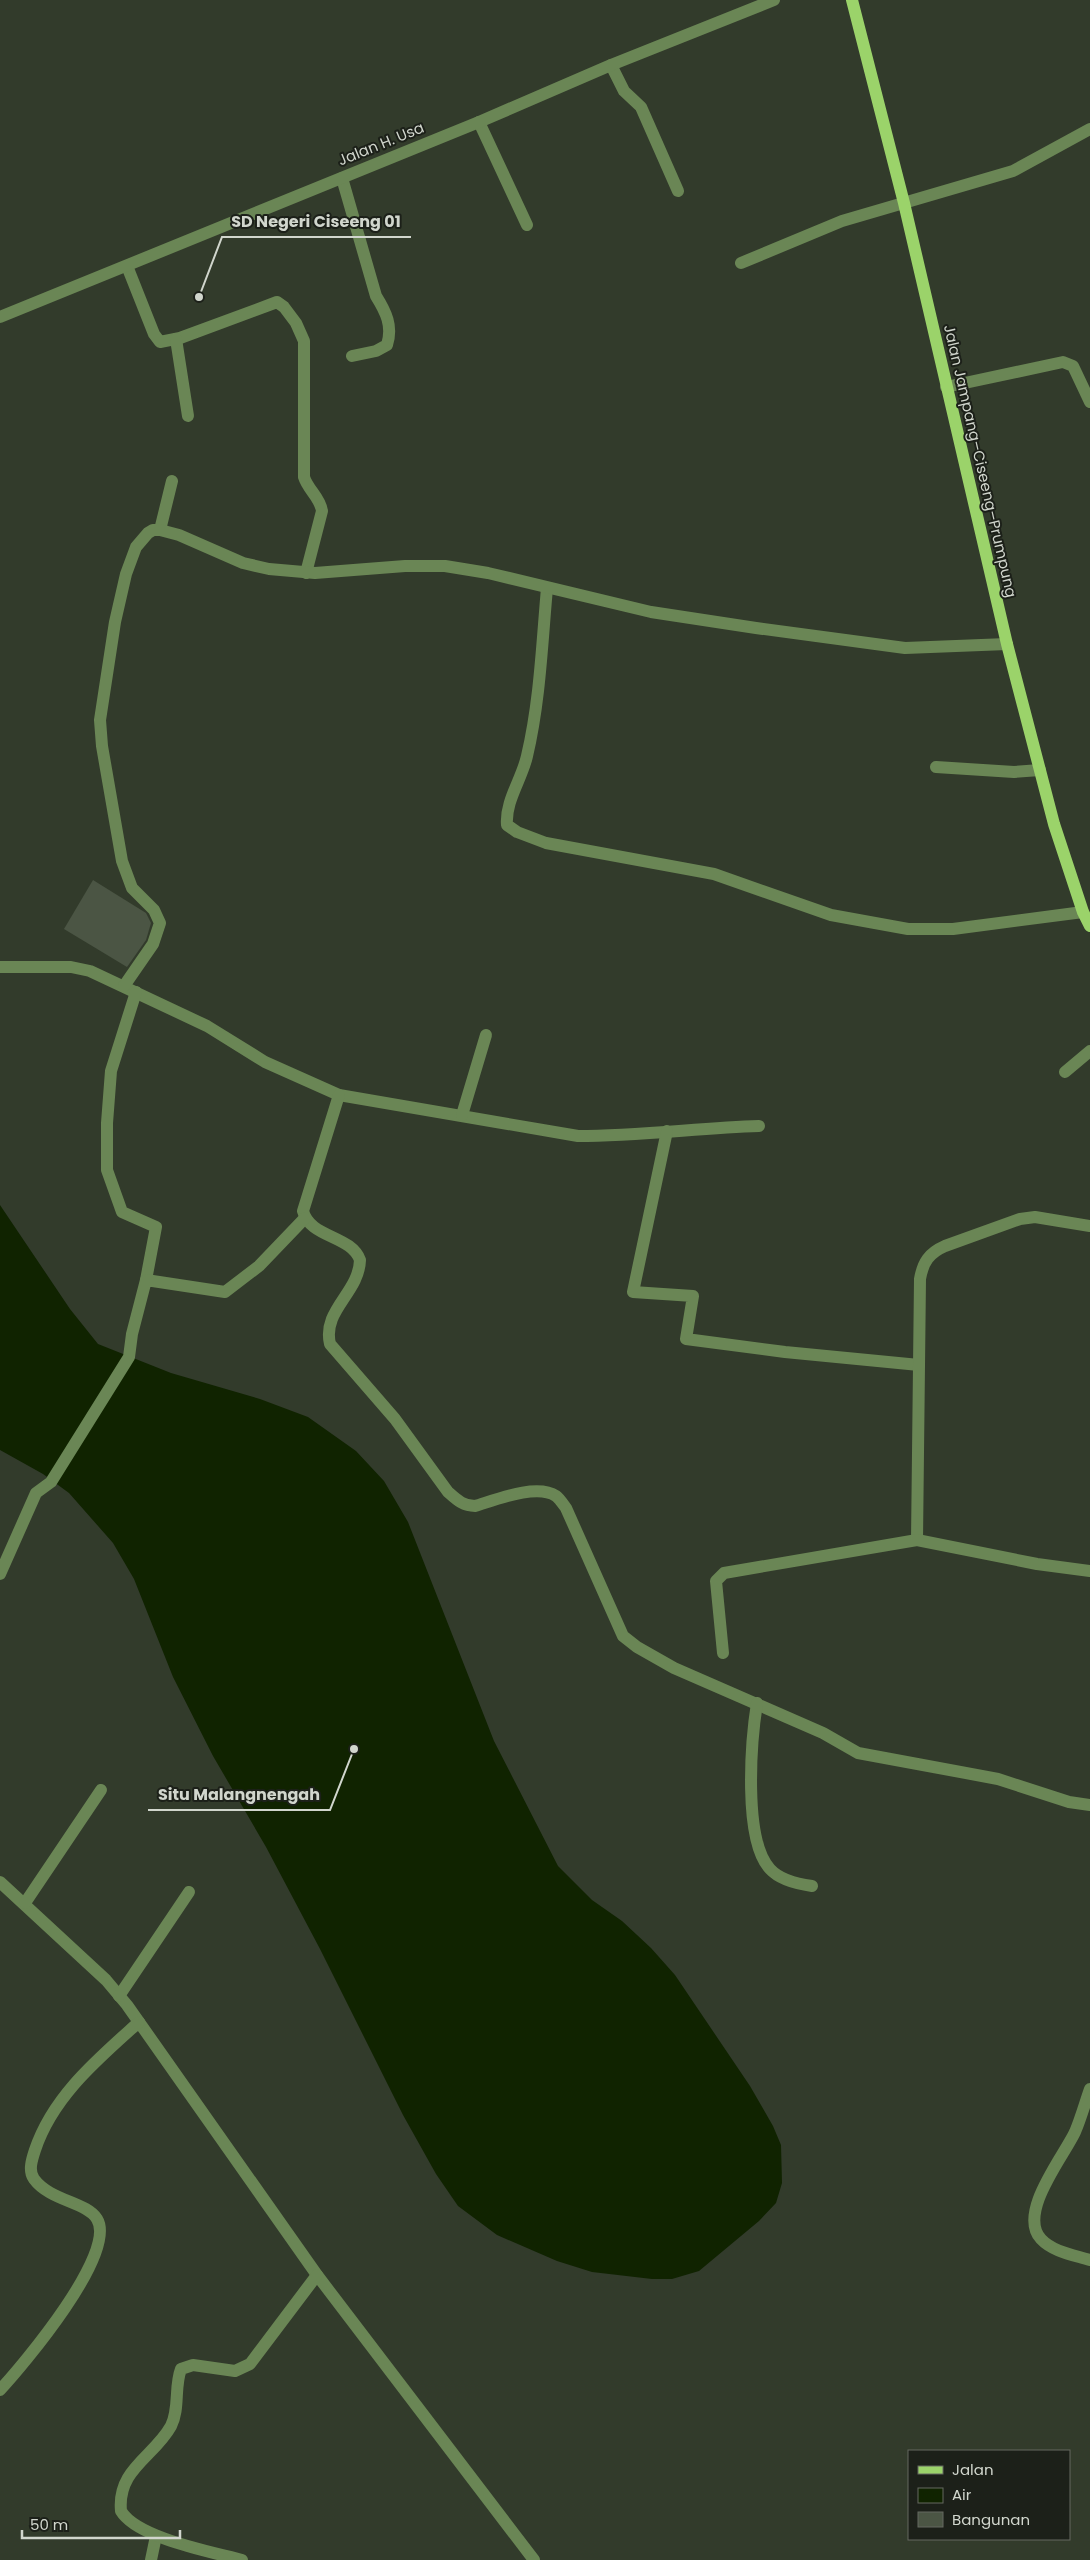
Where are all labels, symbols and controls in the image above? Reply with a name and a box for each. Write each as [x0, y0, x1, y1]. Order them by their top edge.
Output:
street label: Jalan H. Usa [335, 117, 427, 170]
callout: SD Negeri Ciseeng 01 [222, 206, 411, 237]
text: SD Negeri Ciseeng 01 [231, 210, 401, 233]
street label: Jalan Jampang–Ciseeng–Prumpung [939, 322, 1022, 599]
callout: Situ Malangnengah [148, 1779, 330, 1810]
text: Situ Malangnengah [158, 1783, 320, 1806]
legend [908, 2450, 1070, 2540]
text: Jalan [952, 2459, 994, 2480]
text: Air [952, 2484, 972, 2505]
scale bar [22, 2508, 180, 2540]
text: Bangunan [952, 2509, 1030, 2530]
text: 50 m [30, 2514, 68, 2535]

